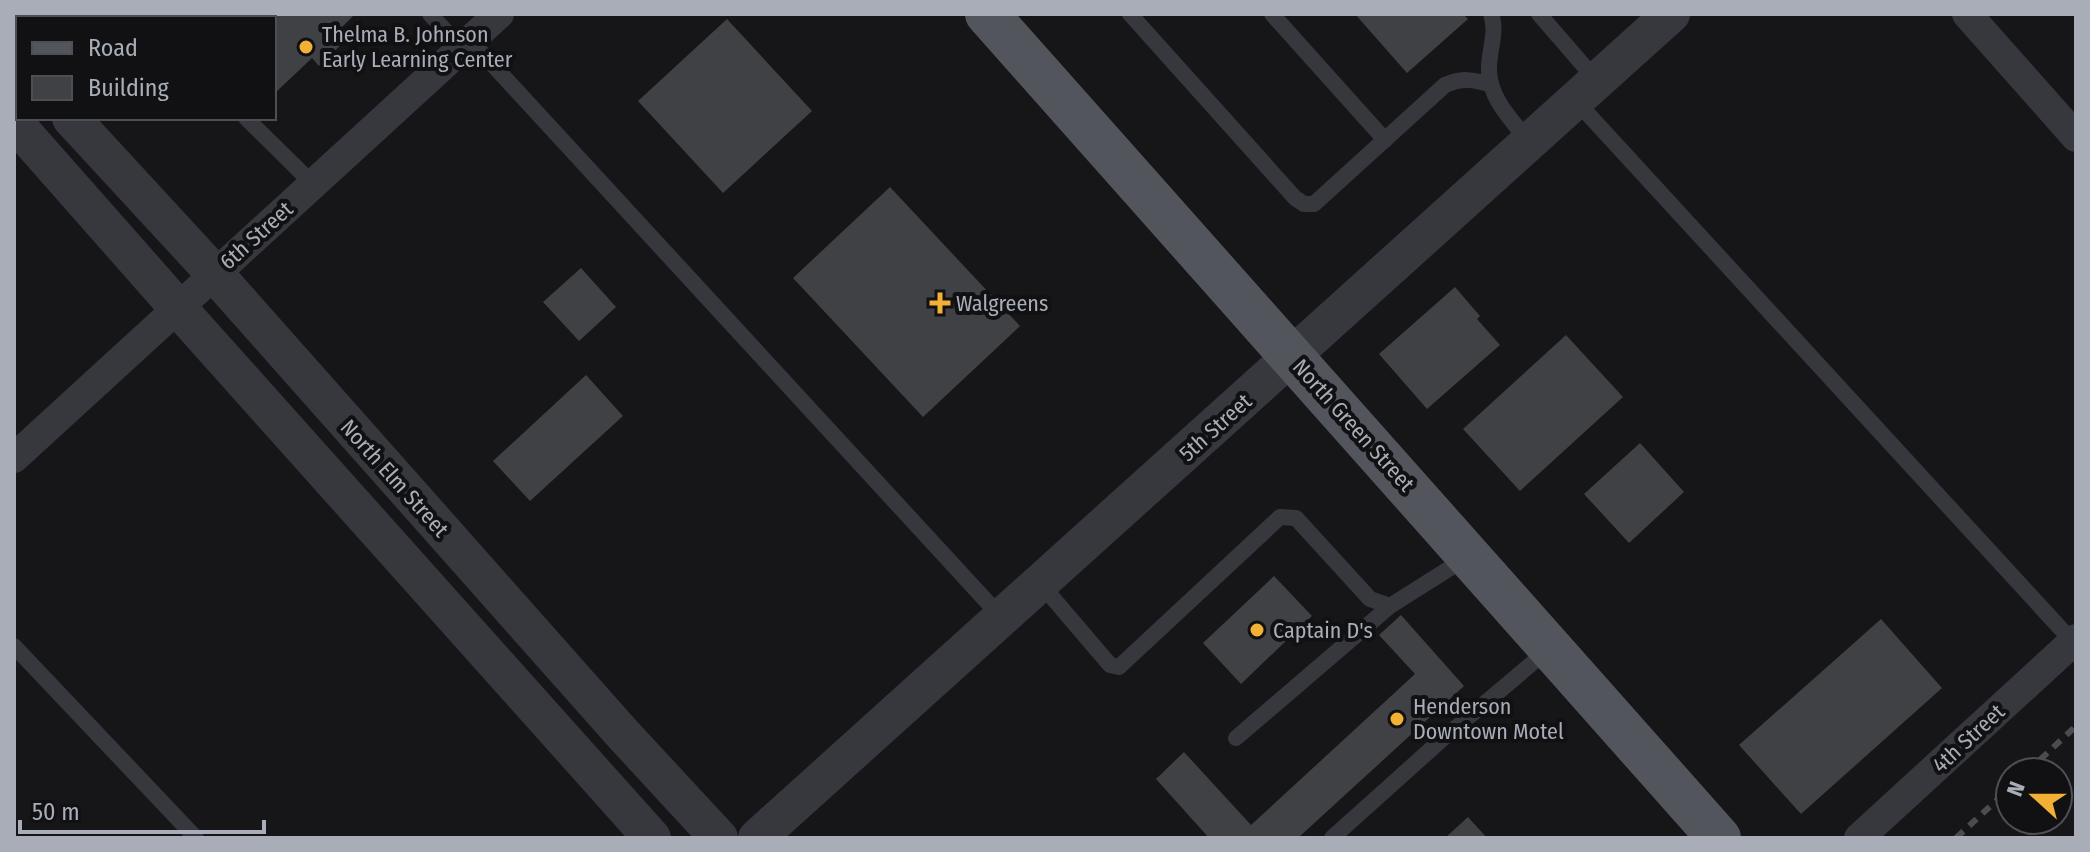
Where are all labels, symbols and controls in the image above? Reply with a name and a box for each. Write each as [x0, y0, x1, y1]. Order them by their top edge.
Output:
legend [16, 16, 276, 120]
place label: Thelma B. Johnson Early Learning Center [322, 21, 513, 73]
text: Road [88, 34, 138, 62]
marker: Thelma B. Johnson Early Learning Center [297, 38, 315, 56]
text: Building [88, 74, 170, 102]
street label: 6th Street [214, 195, 299, 275]
place label: Walgreens [956, 290, 1048, 317]
marker: Walgreens [931, 294, 949, 312]
street label: North Green Street [1287, 354, 1421, 498]
street label: 5th Street [1174, 387, 1258, 467]
street label: North Elm Street [335, 414, 455, 543]
place label: Captain D's [1273, 617, 1373, 644]
marker: Captain D's [1248, 621, 1266, 639]
place label: Henderson Downtown Motel [1413, 693, 1564, 745]
street label: 4th Street [1927, 698, 2011, 778]
marker: Henderson Downtown Motel [1388, 710, 1406, 728]
north arrow [1994, 756, 2074, 836]
text: N [2001, 778, 2031, 800]
scale bar [20, 784, 264, 834]
text: 50 m [32, 798, 80, 826]

